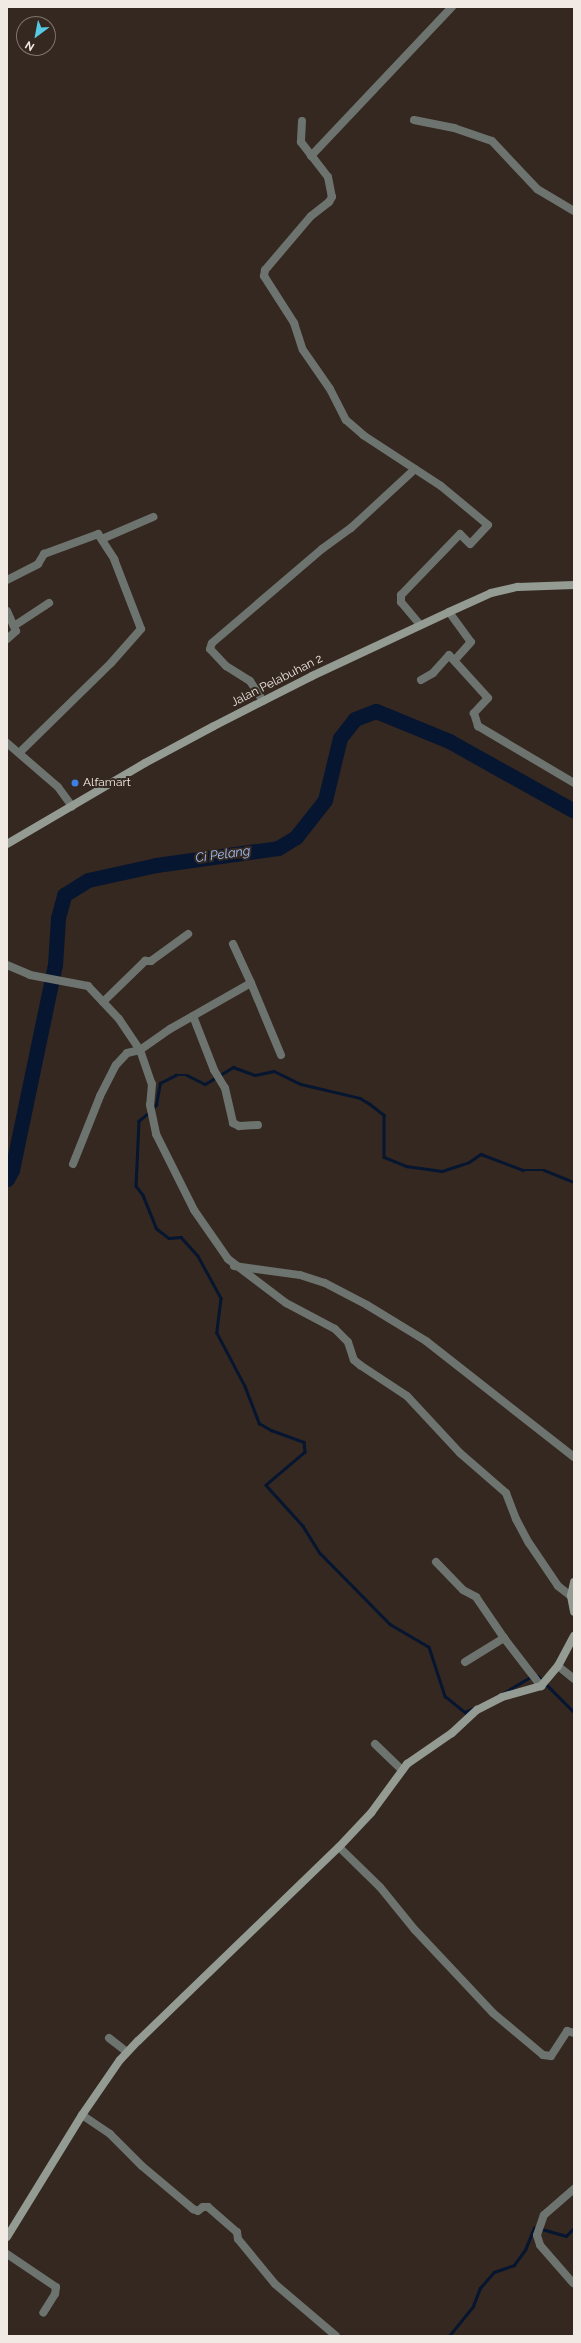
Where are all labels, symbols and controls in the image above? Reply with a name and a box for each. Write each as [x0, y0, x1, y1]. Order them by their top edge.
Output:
north arrow [16, 16, 56, 56]
text: N [23, 38, 37, 53]
street label: Jalan Pelabuhan 2 [229, 652, 325, 710]
place label: Alfamart [83, 776, 131, 790]
marker: Alfamart [70, 778, 80, 788]
water label: Ci Pelang [195, 843, 251, 867]

